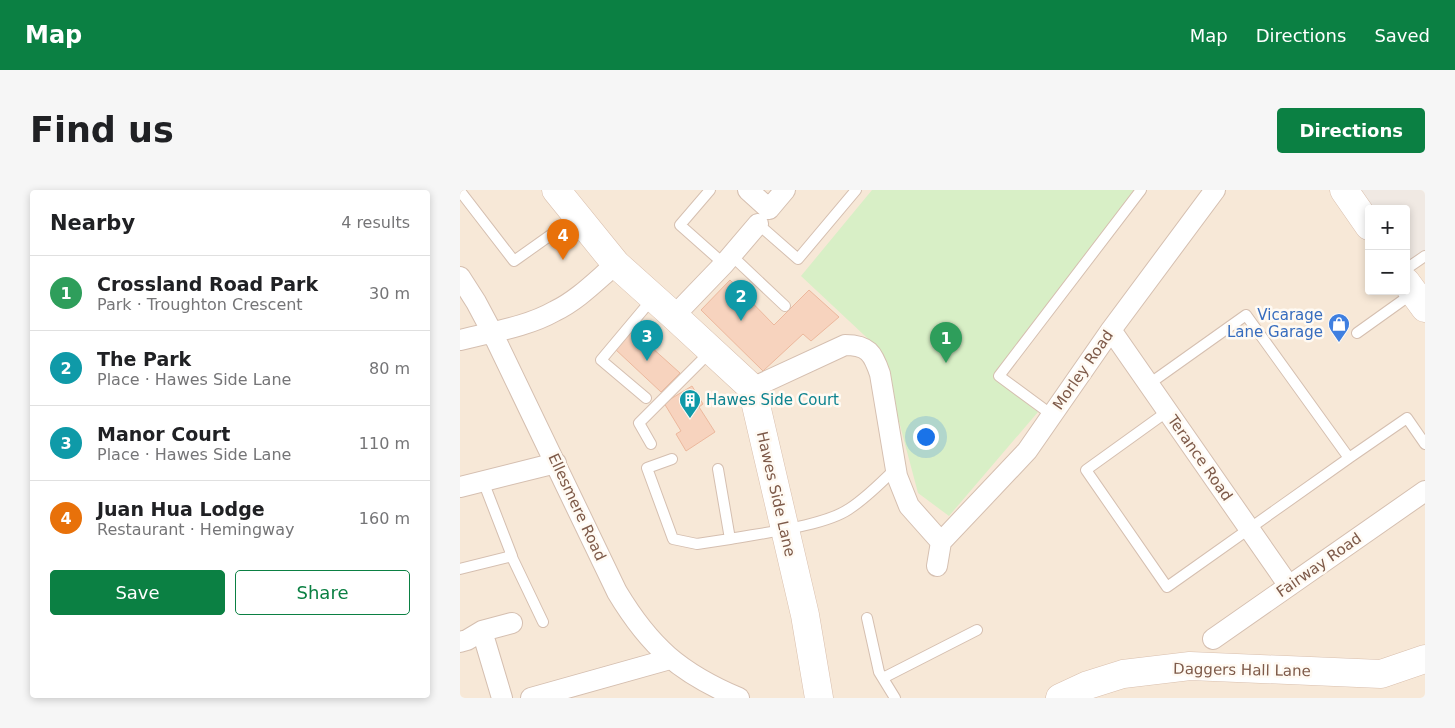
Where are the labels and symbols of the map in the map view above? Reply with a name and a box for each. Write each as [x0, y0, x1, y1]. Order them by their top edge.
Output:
pin: 4 [547, 219, 579, 260]
pin: 2 [725, 280, 757, 321]
place label: Vicarage Lane Garage [1227, 306, 1323, 341]
shop icon: Vicarage Lane Garage [1327, 312, 1351, 343]
pin: 3 [631, 320, 663, 361]
pin: 1 [930, 322, 962, 363]
street label: Morley Road [1049, 327, 1117, 413]
building icon: Hawes Side Court [678, 388, 702, 419]
place label: Hawes Side Court [706, 391, 839, 409]
street label: Terance Road [1163, 411, 1236, 504]
your location [913, 424, 939, 450]
street label: Hawes Side Lane [753, 430, 799, 558]
street label: Ellesmere Road [544, 451, 610, 563]
street label: Fairway Road [1273, 529, 1365, 601]
street label: Daggers Hall Lane [1173, 660, 1311, 680]

